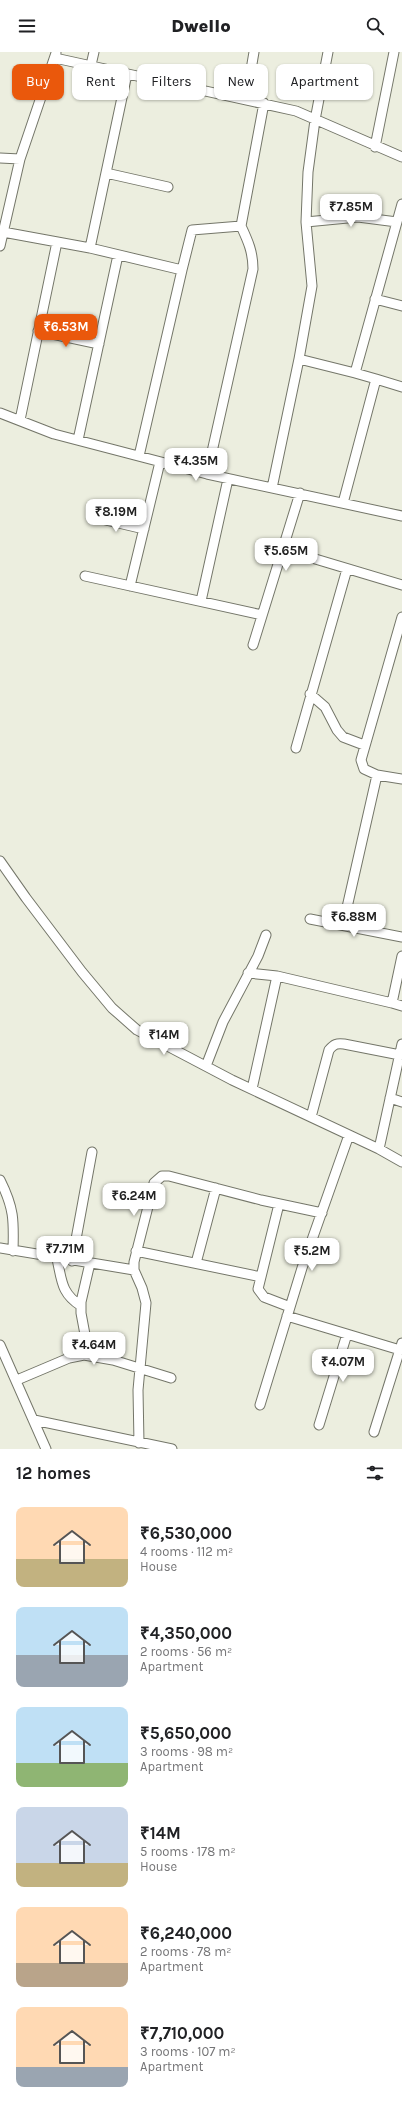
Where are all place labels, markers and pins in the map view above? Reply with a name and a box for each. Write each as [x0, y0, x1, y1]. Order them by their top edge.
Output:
pin: ₹7.85M [318, 194, 384, 228]
pin: ₹6.53M [33, 314, 99, 348]
pin: ₹4.35M [163, 448, 229, 482]
pin: ₹8.19M [83, 499, 149, 533]
pin: ₹5.65M [253, 538, 319, 572]
pin: ₹6.88M [321, 904, 387, 938]
pin: ₹14M [140, 1022, 188, 1056]
pin: ₹6.24M [101, 1183, 167, 1217]
pin: ₹7.71M [32, 1236, 98, 1270]
pin: ₹5.2M [284, 1238, 340, 1272]
pin: ₹4.64M [61, 1332, 127, 1366]
pin: ₹4.07M [310, 1349, 376, 1383]

